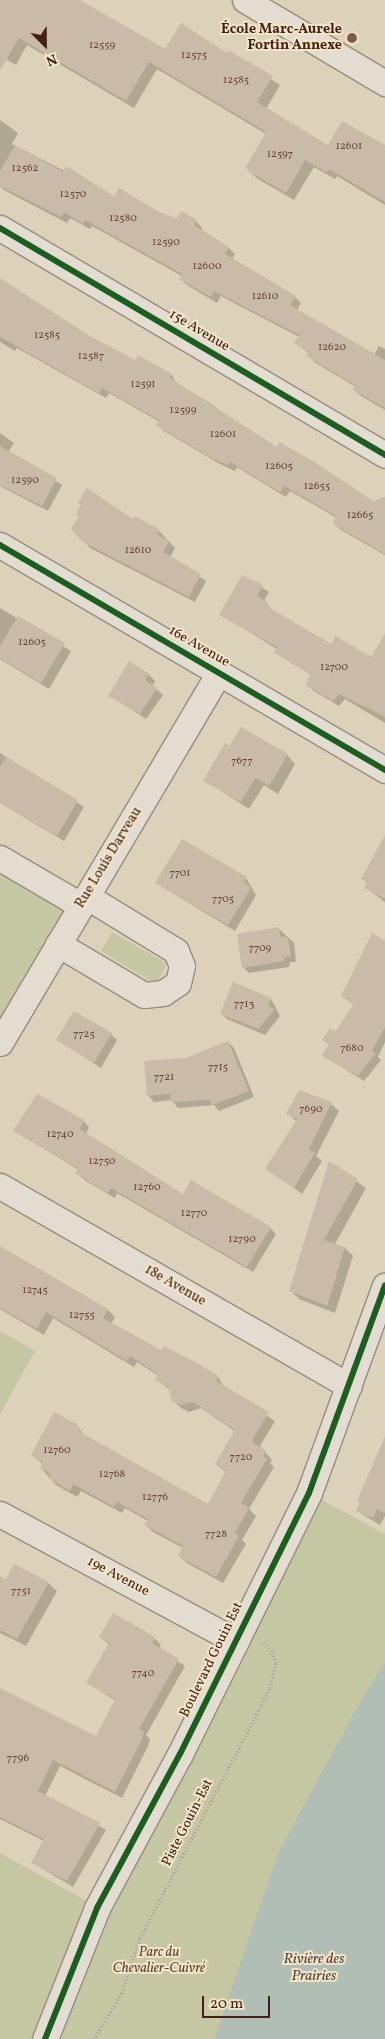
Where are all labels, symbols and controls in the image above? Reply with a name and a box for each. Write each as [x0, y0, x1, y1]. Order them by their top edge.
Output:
north arrow [20, 20, 70, 70]
place label: École Marc-Aurele Fortin Annexe [221, 22, 342, 54]
marker: École Marc-Aurele Fortin Annexe [346, 32, 358, 44]
house number: 12559 [89, 39, 115, 53]
text: N [43, 49, 59, 70]
house number: 12575 [181, 49, 207, 63]
house number: 12585 [223, 74, 249, 88]
house number: 12601 [336, 140, 362, 154]
house number: 12597 [267, 148, 293, 162]
house number: 12562 [12, 162, 38, 176]
house number: 12570 [60, 188, 86, 202]
house number: 12580 [109, 212, 137, 226]
house number: 12590 [152, 236, 180, 250]
house number: 12600 [192, 260, 222, 274]
house number: 12610 [252, 290, 278, 304]
street label: 15e Avenue [166, 306, 232, 356]
house number: 12585 [34, 329, 60, 343]
house number: 12620 [318, 341, 346, 355]
house number: 12587 [78, 350, 104, 364]
house number: 12591 [130, 378, 156, 392]
house number: 12599 [170, 404, 196, 418]
house number: 12601 [210, 428, 236, 442]
house number: 12605 [265, 460, 293, 474]
house number: 12590 [11, 474, 39, 488]
house number: 12655 [304, 480, 330, 494]
house number: 12665 [347, 509, 373, 523]
house number: 12610 [125, 544, 151, 558]
street label: 16e Avenue [165, 623, 233, 671]
house number: 12605 [18, 636, 46, 650]
house number: 12700 [320, 661, 348, 675]
house number: 7677 [231, 755, 253, 769]
street label: Rue Louis Darveau [72, 804, 146, 912]
house number: 7701 [169, 867, 191, 881]
house number: 7705 [212, 893, 234, 907]
house number: 7709 [249, 942, 271, 956]
house number: 7713 [234, 998, 254, 1012]
house number: 7725 [73, 1028, 95, 1042]
house number: 7680 [340, 1042, 364, 1056]
house number: 7715 [208, 1061, 228, 1075]
house number: 7721 [154, 1071, 174, 1085]
house number: 7690 [299, 1103, 323, 1117]
house number: 12740 [46, 1128, 74, 1142]
house number: 12750 [89, 1155, 115, 1169]
house number: 12760 [133, 1181, 161, 1195]
house number: 12770 [181, 1207, 207, 1221]
house number: 12790 [228, 1233, 256, 1247]
street label: 18e Avenue [141, 1262, 209, 1310]
house number: 12745 [22, 1284, 48, 1298]
house number: 12755 [69, 1309, 95, 1323]
house number: 12760 [43, 1444, 71, 1458]
house number: 7720 [230, 1451, 252, 1465]
house number: 12768 [99, 1468, 125, 1482]
house number: 12776 [142, 1491, 168, 1505]
house number: 7728 [205, 1528, 227, 1542]
street label: 19e Avenue [84, 1554, 152, 1600]
house number: 7751 [11, 1585, 31, 1599]
street label: Boulevard Gouin Est [177, 1600, 247, 1720]
house number: 7740 [132, 1667, 154, 1681]
house number: 7796 [7, 1752, 29, 1766]
street label: Piste Gouin-Est [159, 1777, 217, 1869]
park label: Parc du Chevalier-Cuivré [113, 1945, 205, 1978]
water label: Rivière des Prairies [284, 1950, 344, 1985]
scale bar [205, 1986, 272, 2018]
text: 20 m [210, 1994, 243, 2015]

